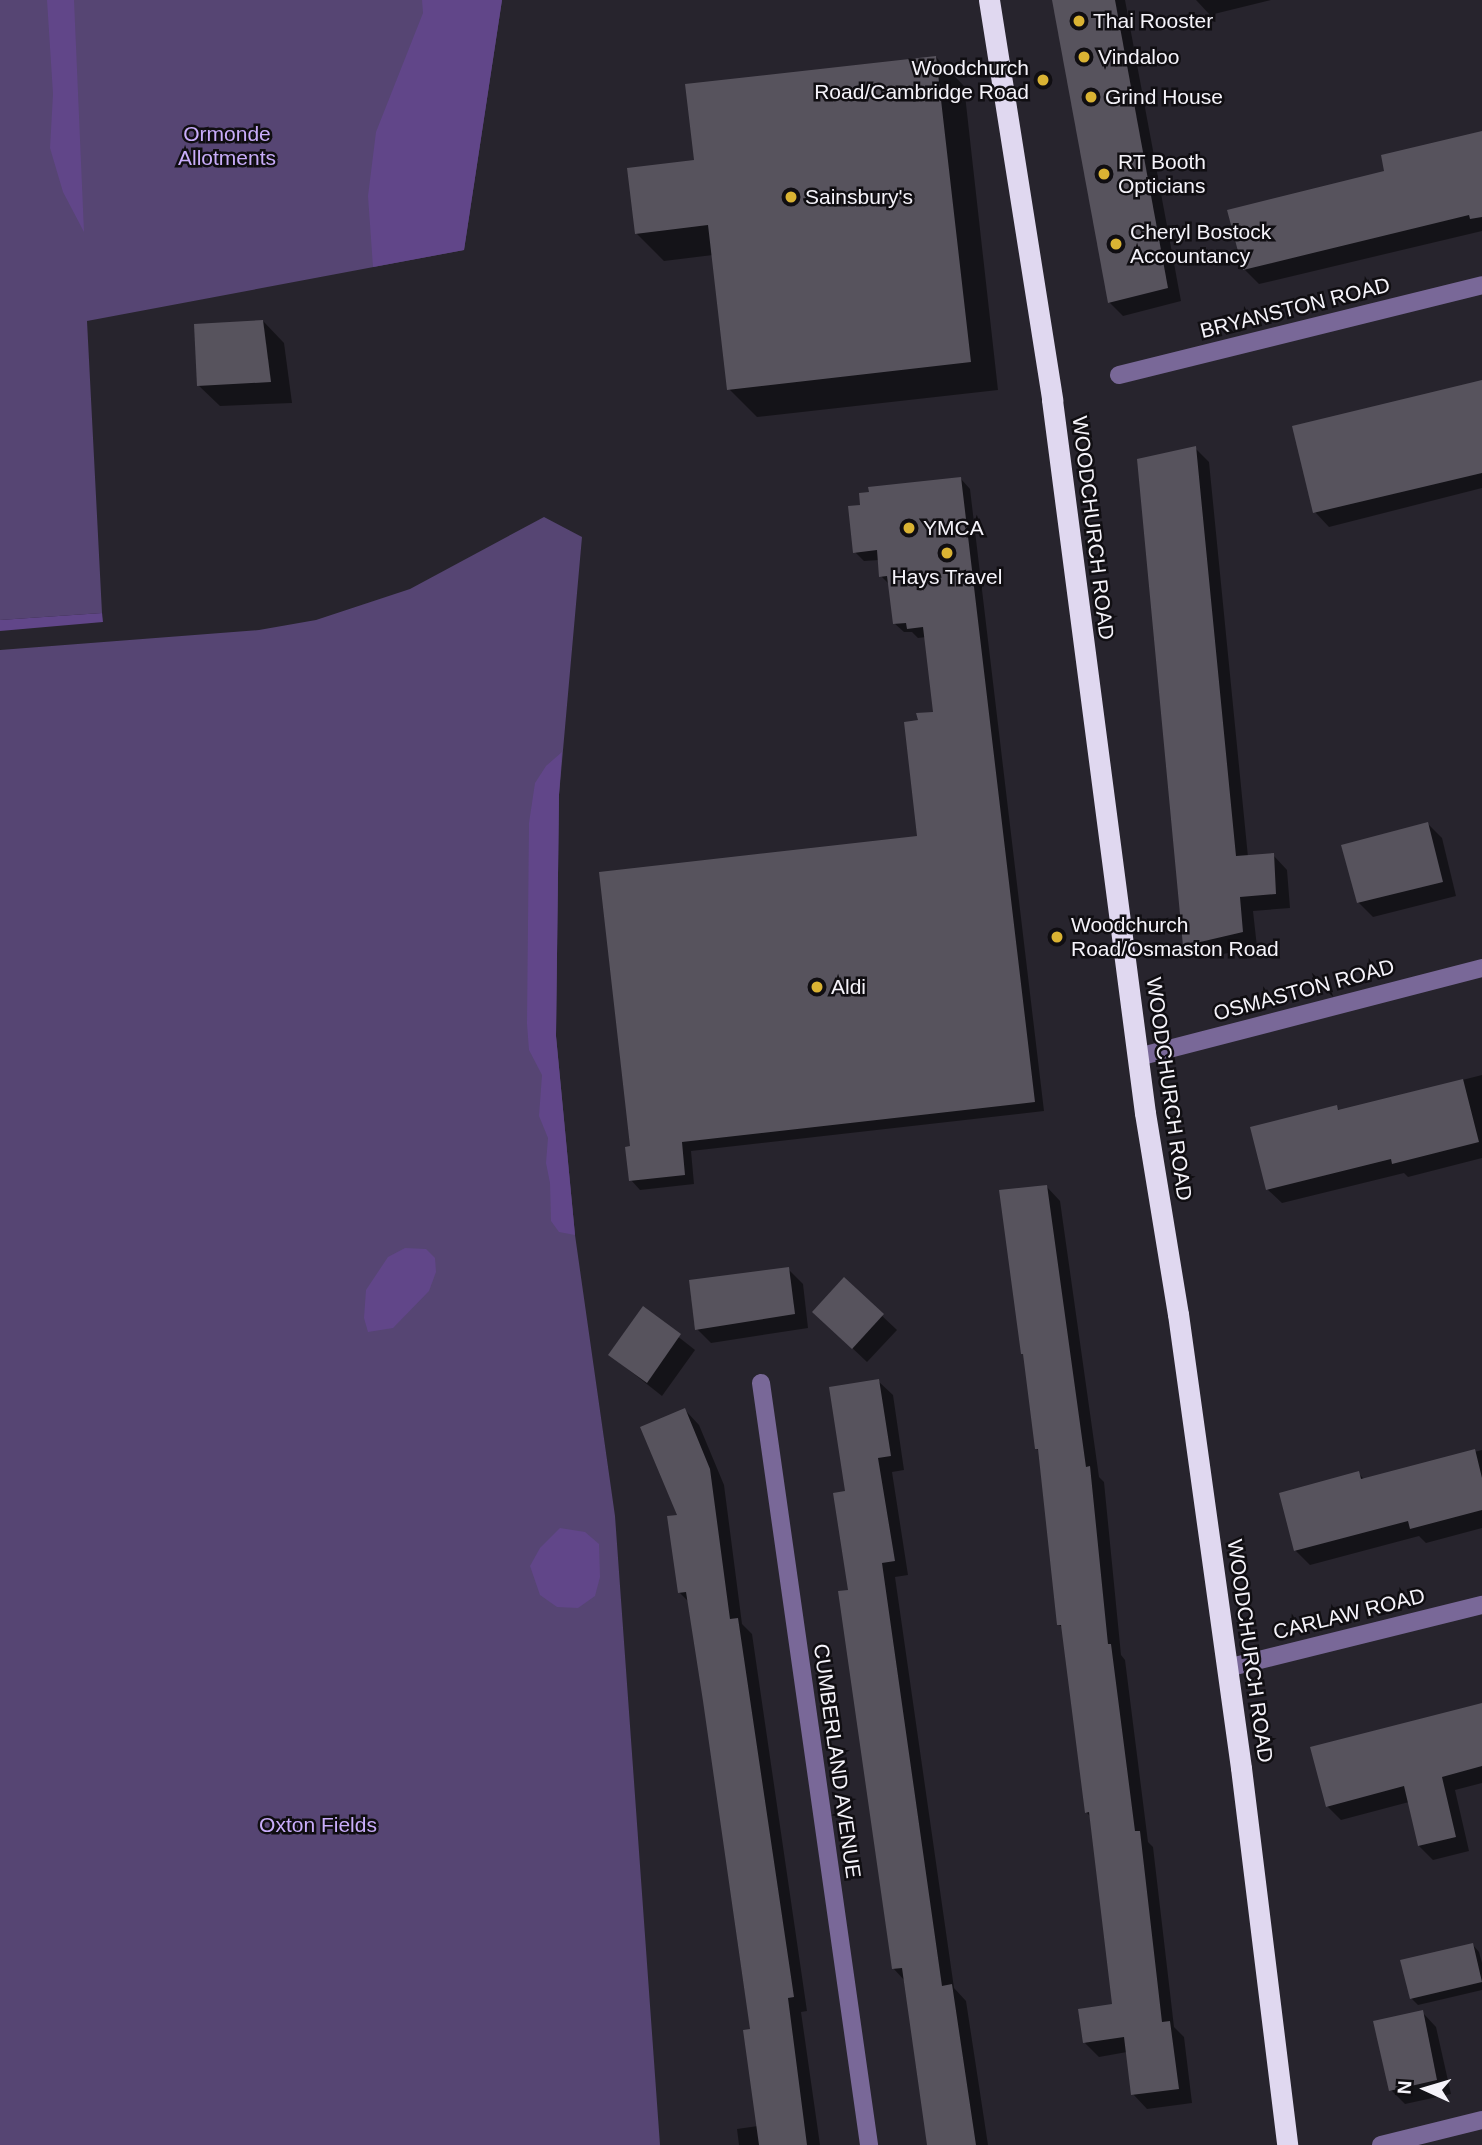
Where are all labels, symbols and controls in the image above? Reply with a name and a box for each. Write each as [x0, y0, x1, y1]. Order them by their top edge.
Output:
place label: Thai Rooster [1093, 8, 1213, 34]
marker: Thai Rooster [1071, 13, 1087, 29]
place label: Vindaloo [1098, 44, 1179, 70]
marker: Vindaloo [1076, 49, 1092, 65]
place label: Woodchurch Road/Cambridge Road [814, 55, 1029, 105]
marker: Woodchurch Road/Cambridge Road [1035, 72, 1051, 88]
place label: Grind House [1105, 84, 1223, 110]
marker: Grind House [1083, 89, 1099, 105]
park label: Ormonde Allotments [178, 121, 276, 171]
place label: RT Booth Opticians [1118, 149, 1206, 199]
marker: RT Booth Opticians [1096, 166, 1112, 182]
place label: Sainsbury's [805, 184, 913, 210]
marker: Sainsbury's [783, 189, 799, 205]
place label: Cheryl Bostock Accountancy [1130, 219, 1271, 269]
marker: Cheryl Bostock Accountancy [1108, 236, 1124, 252]
street label: BRYANSTON ROAD [1197, 272, 1393, 344]
street label: WOODCHURCH ROAD [1067, 415, 1119, 641]
place label: YMCA [923, 515, 984, 541]
marker: YMCA [901, 520, 917, 536]
marker: Hays Travel [939, 545, 955, 561]
place label: Hays Travel [891, 564, 1003, 590]
place label: Woodchurch Road/Osmaston Road [1071, 912, 1279, 962]
marker: Woodchurch Road/Osmaston Road [1049, 929, 1065, 945]
street label: OSMASTON ROAD [1211, 954, 1397, 1026]
place label: Aldi [831, 974, 866, 1000]
street label: WOODCHURCH ROAD [1141, 976, 1197, 1202]
marker: Aldi [809, 979, 825, 995]
street label: WOODCHURCH ROAD [1222, 1538, 1278, 1764]
street label: CARLAW ROAD [1270, 1583, 1428, 1645]
street label: CUMBERLAND AVENUE [808, 1642, 866, 1880]
park label: Oxton Fields [259, 1812, 377, 1838]
north arrow [1391, 2054, 1461, 2124]
text: N [1394, 2080, 1416, 2095]

